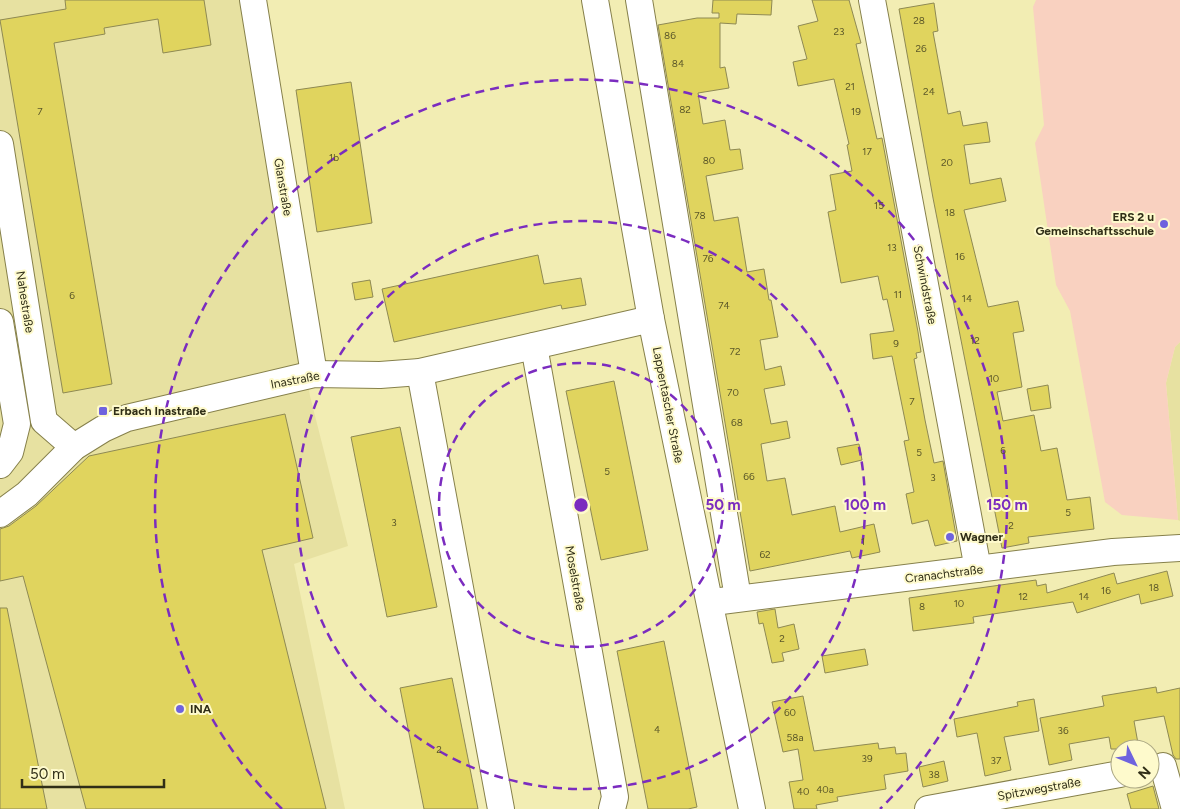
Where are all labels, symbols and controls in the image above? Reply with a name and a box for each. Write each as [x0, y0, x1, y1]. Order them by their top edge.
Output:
house number: 28 [913, 14, 925, 27]
house number: 23 [833, 25, 845, 38]
house number: 86 [664, 29, 676, 42]
house number: 26 [915, 42, 927, 55]
house number: 84 [672, 57, 684, 70]
house number: 21 [845, 80, 855, 93]
house number: 24 [923, 85, 935, 98]
house number: 82 [679, 103, 691, 116]
house number: 7 [37, 105, 43, 118]
house number: 19 [851, 105, 861, 118]
house number: 17 [862, 145, 872, 158]
house number: 1b [329, 151, 339, 164]
house number: 80 [703, 154, 715, 167]
house number: 20 [941, 156, 953, 169]
street label: Glanstraße [271, 157, 295, 217]
house number: 15 [874, 199, 884, 212]
house number: 18 [945, 206, 955, 219]
house number: 78 [694, 209, 706, 222]
place label: ERS 2 u Gemeinschaftsschule [1035, 210, 1154, 238]
marker: ERS 2 u Gemeinschaftsschule [1158, 218, 1170, 230]
house number: 13 [887, 241, 897, 254]
street label: Schwindstraße [910, 244, 940, 326]
house number: 16 [955, 250, 965, 263]
house number: 76 [702, 252, 714, 265]
street label: Nahestraße [13, 270, 37, 334]
house number: 11 [894, 288, 902, 301]
house number: 6 [69, 289, 75, 302]
house number: 14 [962, 292, 972, 305]
house number: 74 [718, 299, 730, 312]
house number: 12 [970, 334, 980, 347]
house number: 9 [893, 337, 899, 350]
house number: 72 [730, 345, 740, 358]
street label: Lappentascher Straße [650, 346, 686, 465]
street label: Inastraße [269, 368, 321, 392]
house number: 10 [989, 372, 999, 385]
house number: 70 [727, 386, 739, 399]
house number: 7 [909, 395, 915, 408]
place label: Erbach Inastraße [113, 404, 206, 418]
marker: Erbach Inastraße [97, 405, 109, 417]
house number: 68 [731, 416, 743, 429]
house number: 6 [1000, 444, 1006, 457]
house number: 5 [916, 446, 922, 459]
house number: 5 [604, 465, 610, 478]
house number: 66 [743, 470, 755, 483]
house number: 3 [930, 471, 936, 484]
centre of rings [572, 496, 590, 514]
text: 50 m [705, 496, 741, 514]
text: 100 m [844, 496, 886, 514]
text: 150 m [986, 496, 1028, 514]
house number: 5 [1065, 506, 1071, 519]
house number: 3 [391, 516, 397, 529]
house number: 2 [1008, 519, 1014, 532]
place label: Wagner [960, 530, 1003, 544]
marker: Wagner [944, 531, 956, 543]
house number: 1 [861, 535, 865, 548]
street label: Moselstraße [562, 545, 588, 612]
house number: 62 [759, 548, 771, 561]
street label: Cranachstraße [904, 562, 984, 586]
house number: 18 [1149, 581, 1159, 594]
house number: 16 [1101, 584, 1111, 597]
house number: 12 [1018, 590, 1028, 603]
house number: 14 [1079, 590, 1089, 603]
house number: 10 [954, 597, 964, 610]
house number: 8 [919, 600, 925, 613]
house number: 2 [779, 632, 785, 645]
place label: INA [190, 702, 212, 716]
marker: INA [174, 703, 186, 715]
house number: 60 [784, 706, 796, 719]
house number: 4 [654, 723, 660, 736]
house number: 36 [1057, 724, 1069, 737]
house number: 58a [787, 731, 804, 744]
north arrow [1110, 739, 1160, 789]
house number: 2 [436, 743, 442, 756]
house number: 39 [861, 752, 873, 765]
house number: 37 [991, 754, 1002, 767]
scale bar [22, 756, 165, 788]
text: N [1134, 763, 1154, 782]
text: 50 m [30, 765, 65, 783]
house number: 38 [928, 768, 940, 781]
street label: Spitzwegstraße [996, 775, 1082, 803]
house number: 40a [816, 783, 834, 796]
house number: 40 [797, 785, 809, 798]

